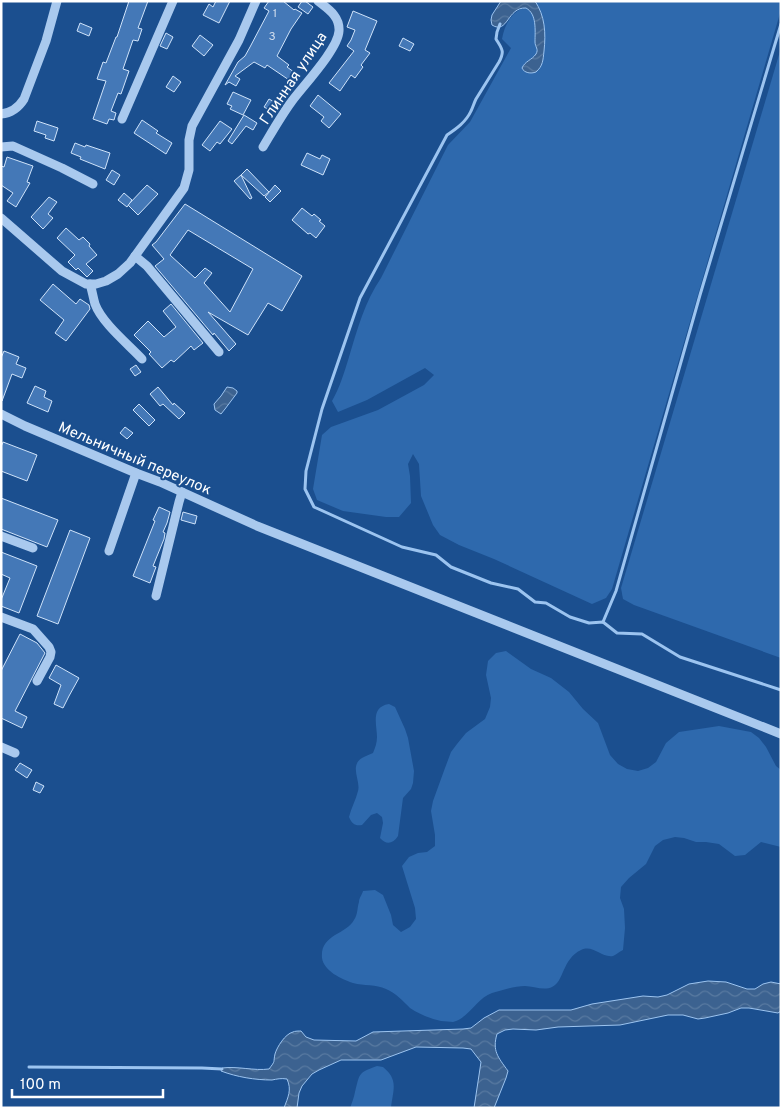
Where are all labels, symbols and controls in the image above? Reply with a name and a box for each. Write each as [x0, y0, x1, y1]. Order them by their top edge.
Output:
house number: 1 [273, 6, 277, 22]
street label: Глинная улица [256, 29, 332, 129]
house number: 3 [268, 29, 276, 45]
street label: Мельничный переулок [55, 418, 214, 500]
scale bar [12, 1066, 164, 1098]
text: 100 m [20, 1076, 61, 1095]

